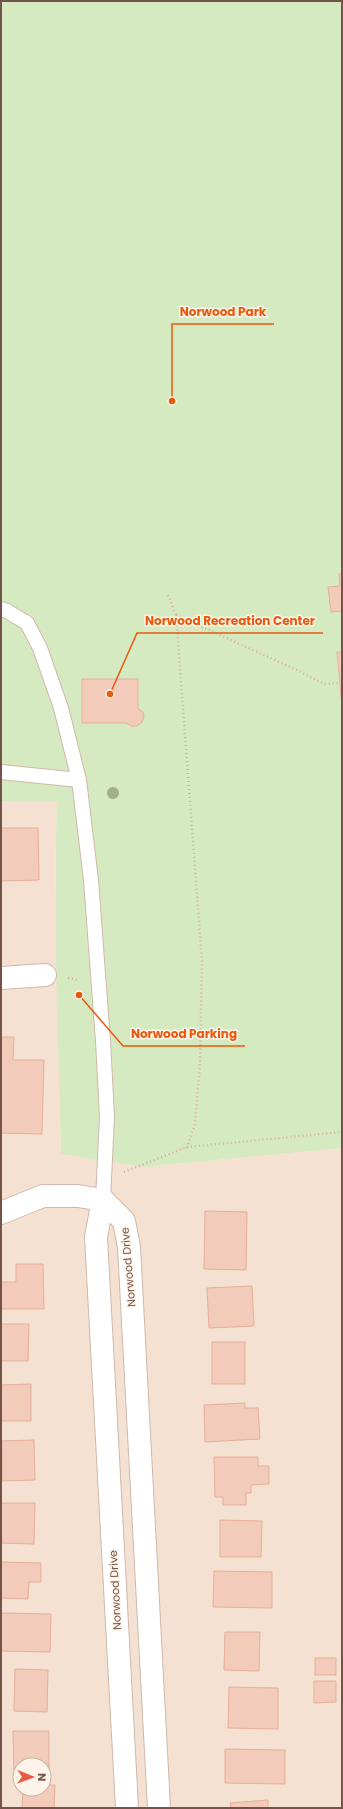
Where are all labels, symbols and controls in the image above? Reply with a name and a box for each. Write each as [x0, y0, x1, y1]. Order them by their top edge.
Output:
callout: Norwood Park [172, 300, 274, 324]
text: Norwood Park [180, 303, 267, 320]
callout: Norwood Recreation Center [137, 609, 323, 633]
text: Norwood Recreation Center [145, 612, 315, 629]
callout: Norwood Parking [123, 1022, 245, 1046]
text: Norwood Parking [131, 1025, 237, 1042]
street label: Norwood Drive [117, 1226, 139, 1308]
street label: Norwood Drive [105, 1549, 125, 1630]
north arrow [12, 1757, 52, 1797]
text: N [34, 1773, 50, 1781]

